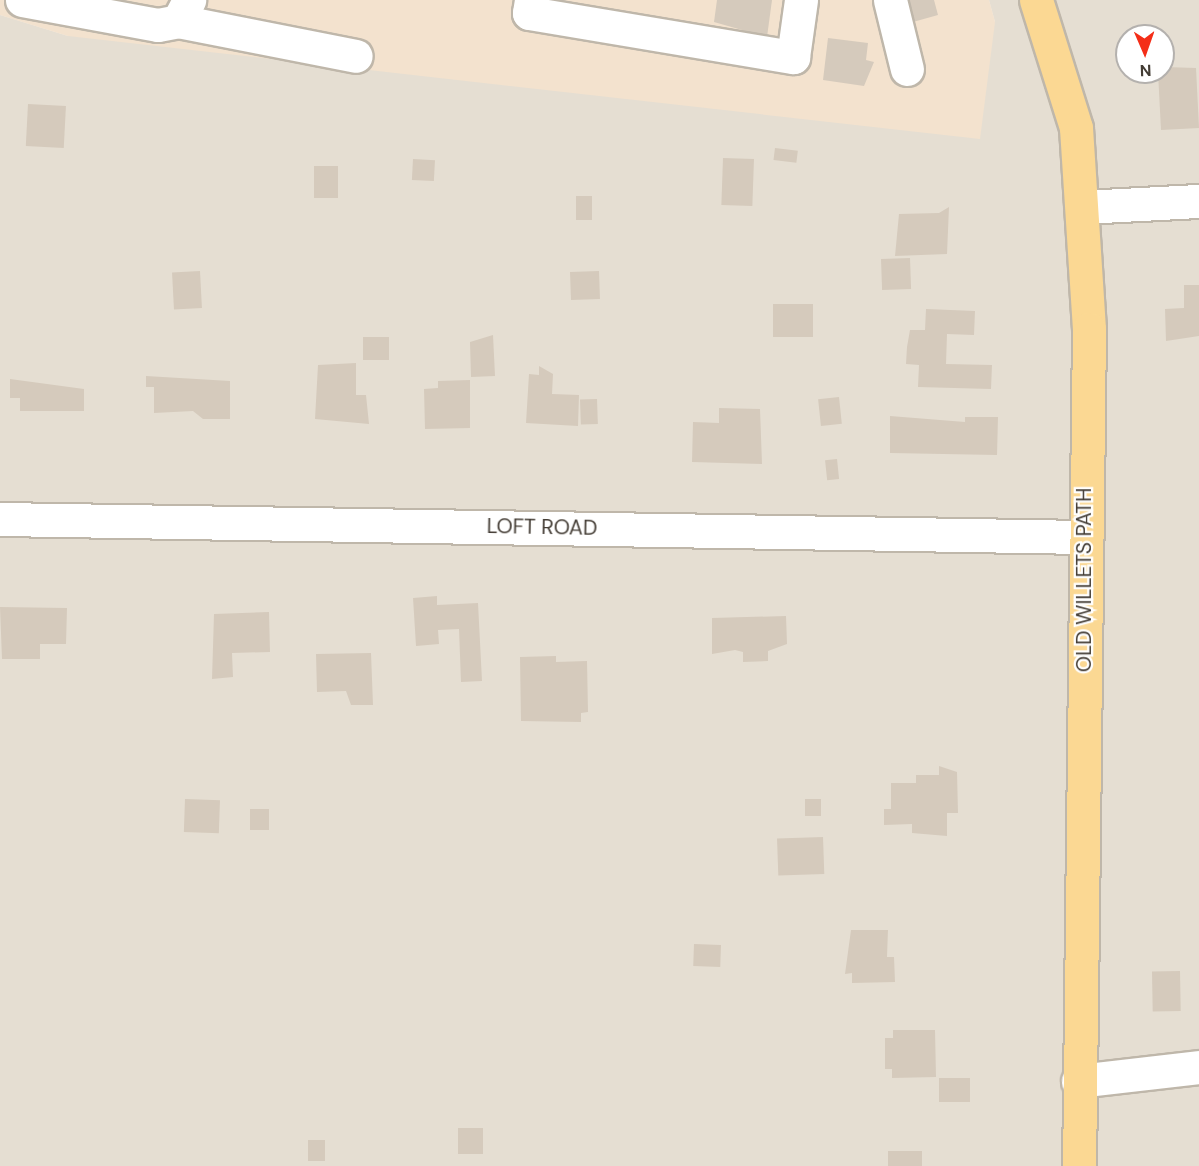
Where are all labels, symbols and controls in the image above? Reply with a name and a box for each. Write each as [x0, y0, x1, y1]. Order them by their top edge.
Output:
north arrow [1115, 24, 1175, 84]
text: N [1139, 60, 1152, 81]
street label: OLD WILLETS PATH [1071, 488, 1097, 672]
street label: LOFT ROAD [486, 513, 598, 541]

